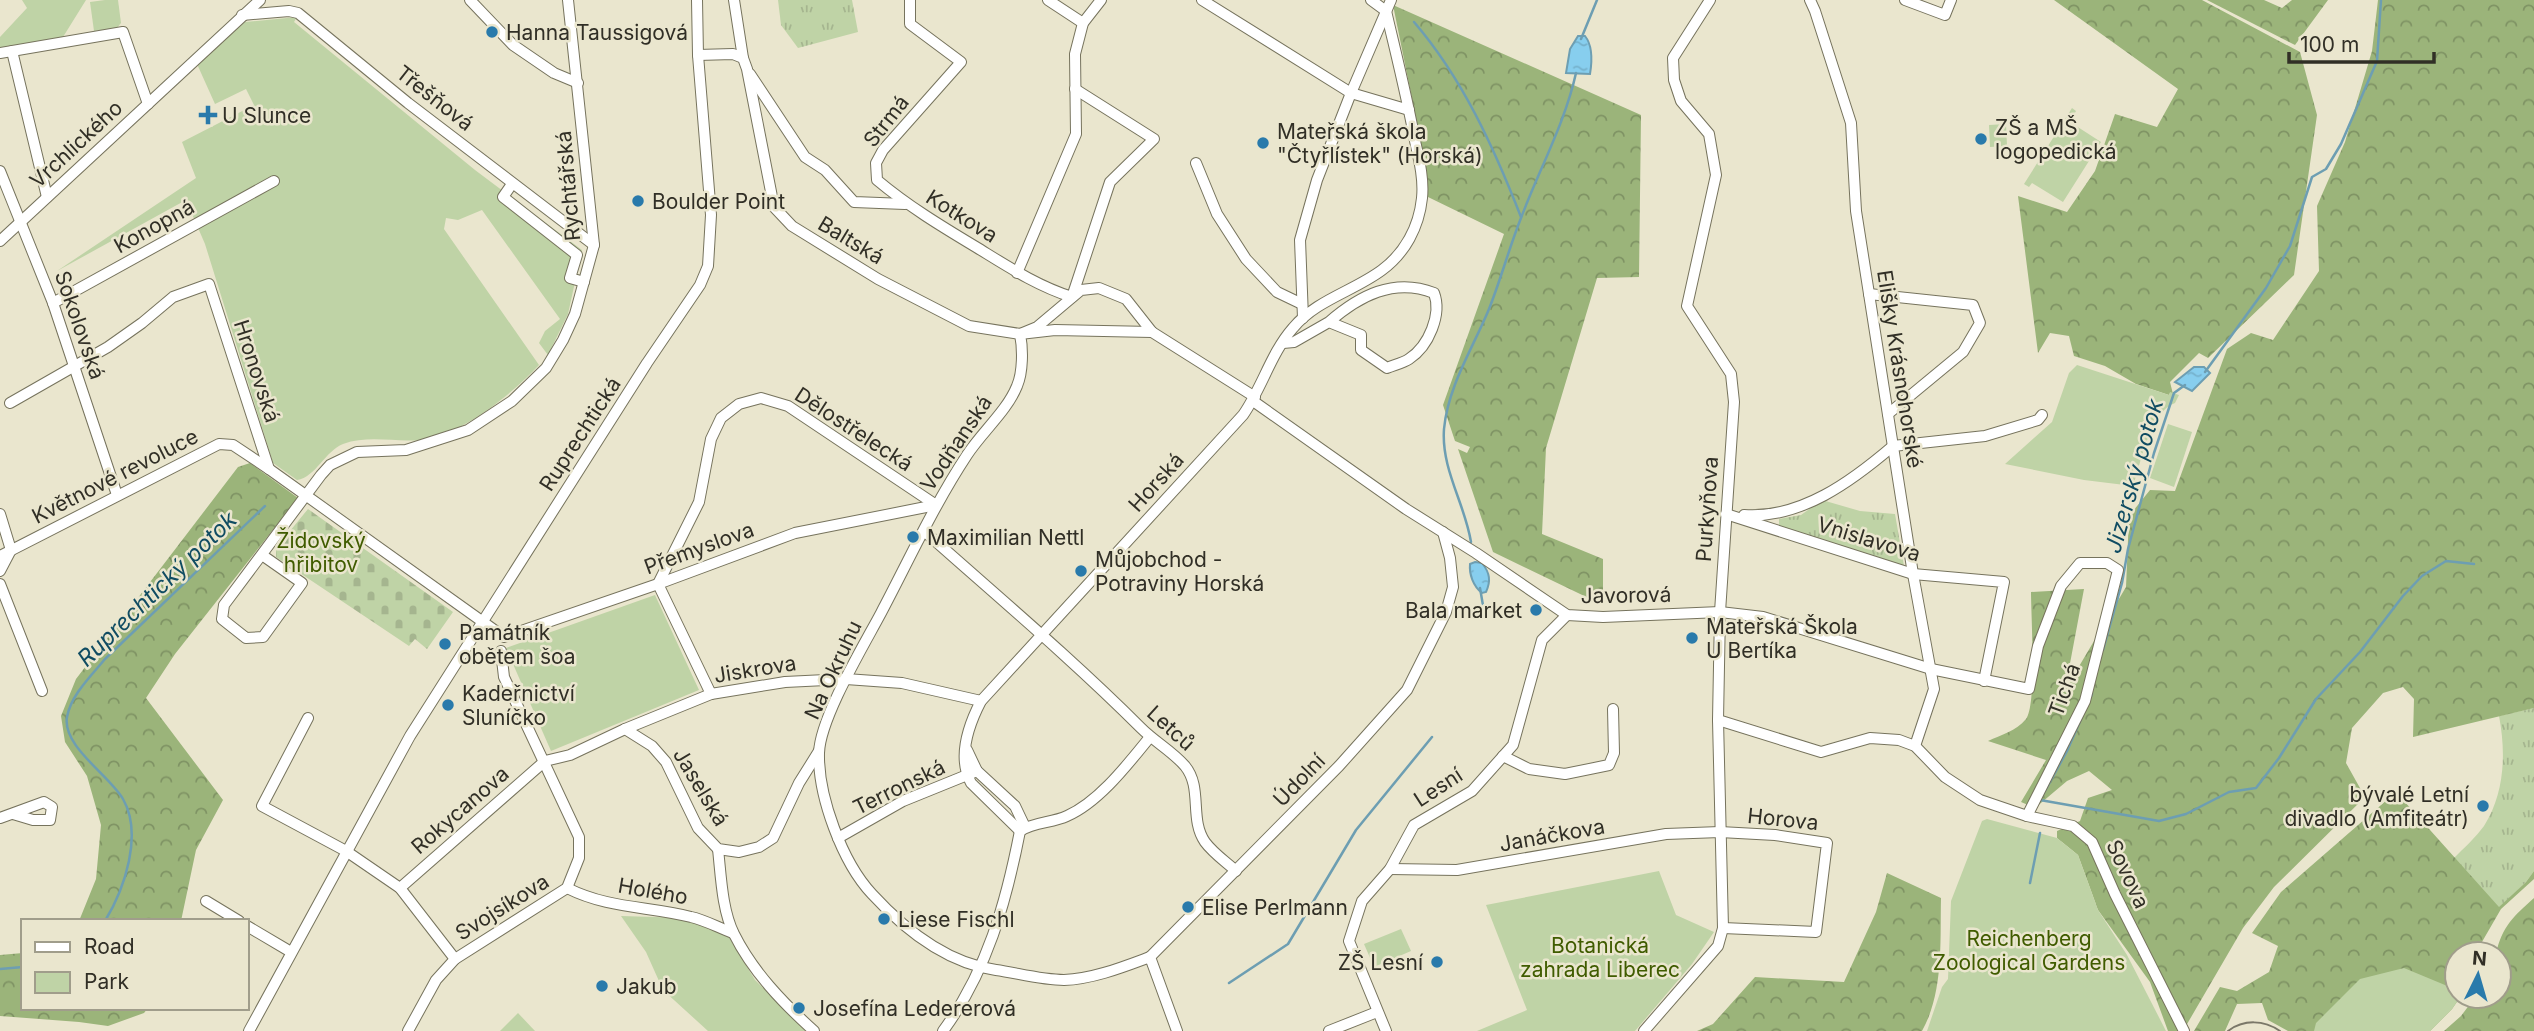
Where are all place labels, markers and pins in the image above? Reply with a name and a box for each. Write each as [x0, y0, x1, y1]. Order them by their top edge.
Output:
place label: Hanna Taussigová [506, 20, 688, 45]
marker: Hanna Taussigová [484, 24, 500, 40]
place label: U Slunce [222, 103, 311, 128]
marker: U Slunce [200, 107, 216, 123]
place label: ZŠ a MŠ logopedická [1995, 115, 2117, 164]
place label: Mateřská škola "Čtyřlístek" (Horská) [1277, 119, 1483, 168]
marker: ZŠ a MŠ logopedická [1973, 131, 1989, 147]
marker: Mateřská škola "Čtyřlístek" (Horská) [1255, 135, 1271, 151]
place label: Boulder Point [652, 189, 785, 214]
marker: Boulder Point [630, 193, 646, 209]
place label: Maximilian Nettl [927, 525, 1084, 550]
marker: Maximilian Nettl [905, 529, 921, 545]
place label: Můjobchod - Potraviny Horská [1095, 547, 1264, 596]
marker: Můjobchod - Potraviny Horská [1073, 563, 1089, 579]
place label: Bala market [1405, 598, 1522, 623]
marker: Bala market [1528, 602, 1544, 618]
place label: Mateřská Škola U Bertíka [1706, 614, 1858, 663]
place label: Památník obětem šoa [459, 620, 576, 669]
marker: Mateřská Škola U Bertíka [1684, 630, 1700, 646]
marker: Památník obětem šoa [437, 636, 453, 652]
place label: Kadeřnictví Sluníčko [462, 681, 576, 730]
marker: Kadeřnictví Sluníčko [440, 697, 456, 713]
place label: bývalé Letní divadlo (Amfiteátr) [2284, 782, 2470, 831]
marker: bývalé Letní divadlo (Amfiteátr) [2475, 798, 2491, 814]
place label: Elise Perlmann [1202, 895, 1348, 920]
marker: Elise Perlmann [1180, 899, 1196, 915]
place label: Liese Fischl [898, 907, 1015, 932]
marker: Liese Fischl [876, 911, 892, 927]
place label: ZŠ Lesní [1338, 950, 1424, 975]
marker: ZŠ Lesní [1429, 954, 1445, 970]
place label: Jakub [616, 974, 677, 999]
marker: Jakub [594, 978, 610, 994]
place label: Josefína Ledererová [813, 996, 1016, 1021]
marker: Josefína Ledererová [791, 1000, 807, 1016]

